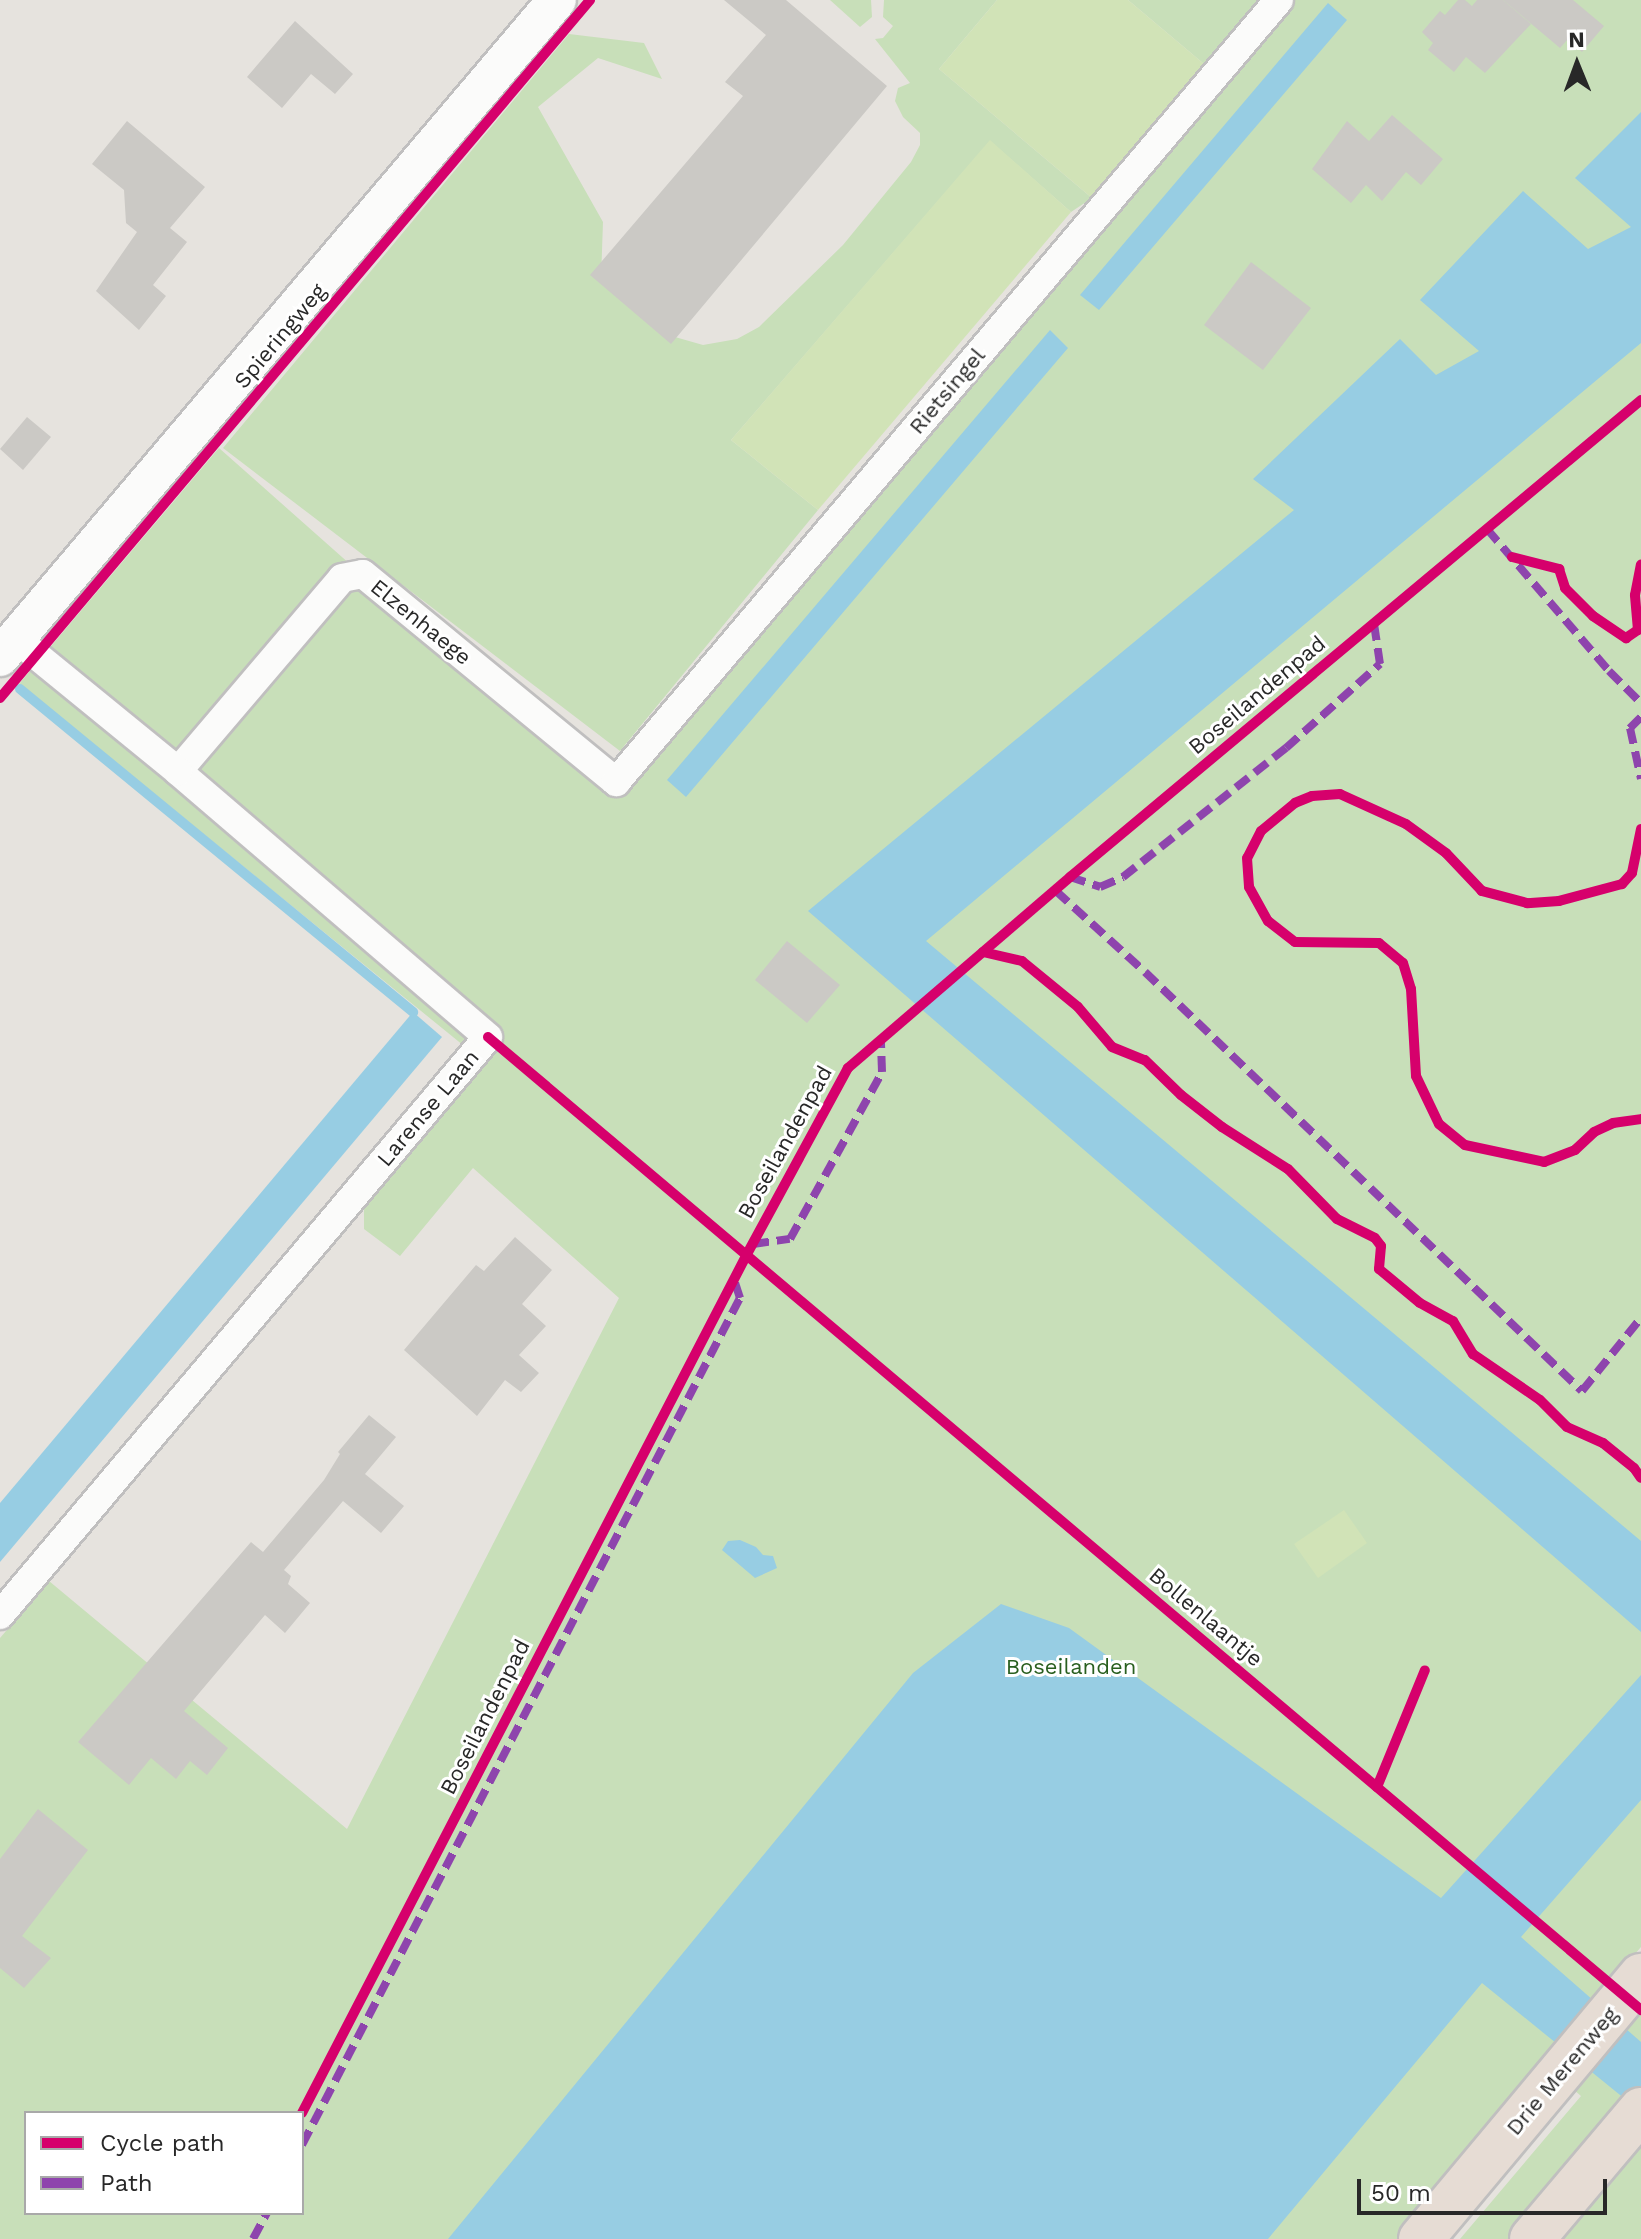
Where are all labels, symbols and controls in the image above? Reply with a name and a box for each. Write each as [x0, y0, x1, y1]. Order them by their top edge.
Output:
north arrow [1537, 24, 1617, 104]
text: N [1568, 27, 1585, 52]
street label: Spieringweg [229, 278, 331, 394]
street label: Rietsingel [903, 343, 991, 439]
street label: Elzenhaege [365, 573, 477, 671]
street label: Boseilandenpad [1183, 630, 1331, 760]
street label: Larense Laan [372, 1044, 484, 1172]
street label: Boseilandenpad [732, 1061, 838, 1223]
street label: Bollenlaantje [1144, 1562, 1268, 1672]
street label: Boseilandenpad [435, 1635, 535, 1799]
park label: Boseilanden [1006, 1654, 1136, 1680]
street label: Drie Merenweg [1501, 2002, 1623, 2140]
legend [24, 2111, 304, 2215]
text: Cycle path [100, 2129, 225, 2157]
scale bar [1361, 2163, 1611, 2213]
text: Path [100, 2169, 153, 2197]
text: 50 m [1371, 2179, 1431, 2207]

